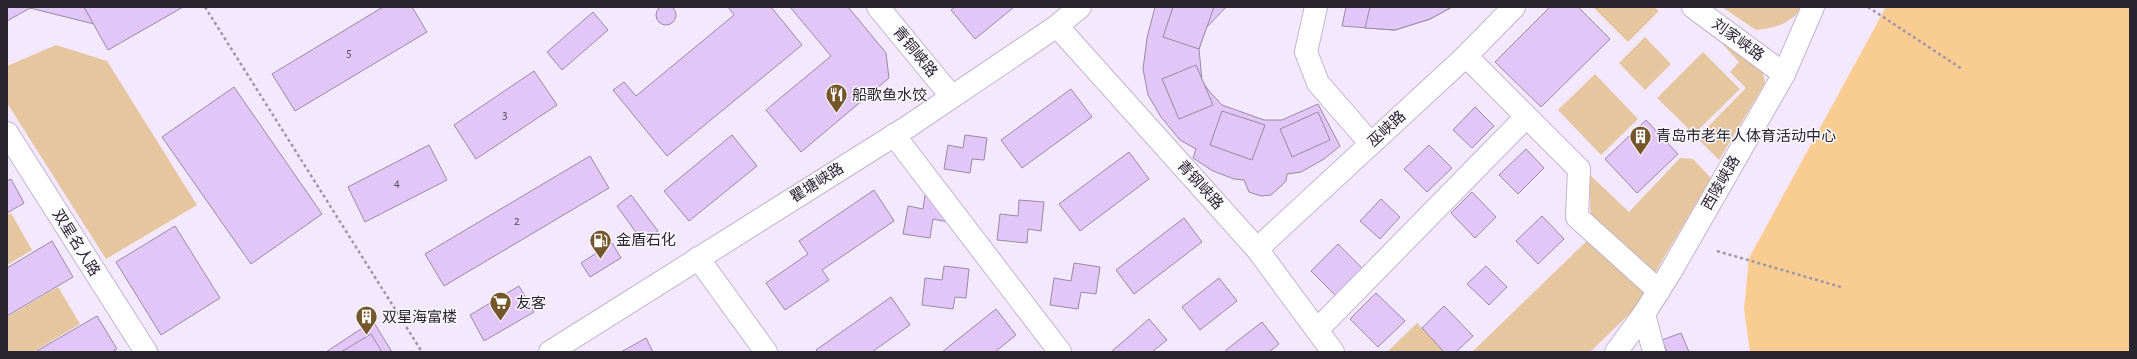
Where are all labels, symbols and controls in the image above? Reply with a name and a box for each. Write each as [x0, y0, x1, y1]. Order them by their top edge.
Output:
street label: 刘家峡路 [1709, 15, 1768, 64]
street label: 青铜峡路 [890, 23, 940, 80]
house number: 5 [346, 47, 352, 60]
restaurant icon: 船歌鱼水饺 [823, 82, 849, 115]
place label: 船歌鱼水饺 [852, 87, 927, 103]
street label: 巫峡路 [1365, 107, 1409, 150]
house number: 3 [502, 109, 508, 122]
building icon: 青岛市老年人体育活动中心 [1628, 123, 1654, 156]
place label: 青岛市老年人体育活动中心 [1656, 128, 1836, 144]
street label: 西陵峡路 [1699, 153, 1742, 213]
street label: 青钢峡路 [1174, 157, 1226, 212]
street label: 瞿塘峡路 [787, 159, 846, 205]
house number: 4 [394, 177, 400, 190]
street label: 双星名人路 [50, 207, 103, 279]
house number: 2 [514, 215, 520, 228]
fuel station icon: 金盾石化 [588, 227, 614, 260]
place label: 金盾石化 [616, 231, 676, 248]
supermarket icon: 友客 [488, 290, 514, 323]
place label: 友客 [516, 295, 546, 311]
building icon: 双星海富楼 [353, 304, 379, 337]
place label: 双星海富楼 [382, 309, 457, 325]

